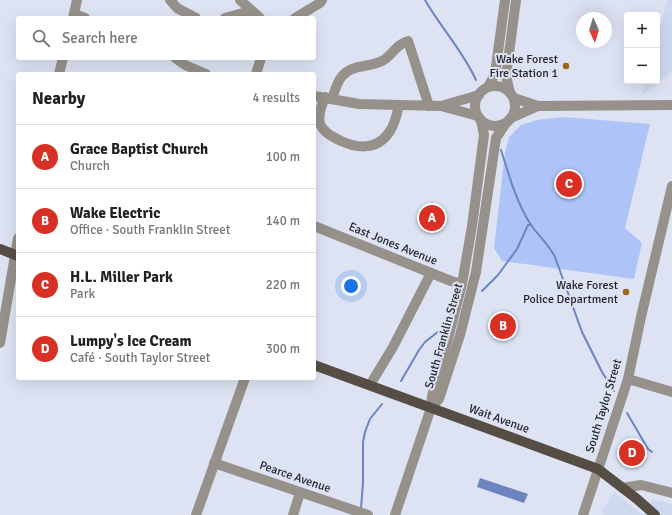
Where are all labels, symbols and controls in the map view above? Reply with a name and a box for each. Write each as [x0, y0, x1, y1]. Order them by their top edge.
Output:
north arrow [576, 12, 612, 48]
map controls [624, 12, 660, 84]
button: + [624, 12, 660, 48]
search box [16, 16, 316, 60]
icon: search [30, 27, 52, 49]
text: Search here [62, 29, 138, 47]
button: − [624, 48, 660, 84]
place label: Wake Forest Fire Station 1 [489, 52, 558, 81]
marker: Wake Forest Fire Station 1 [561, 61, 571, 71]
text: Nearby [32, 88, 85, 109]
text: 4 results [252, 90, 300, 106]
text: Grace Baptist Church [70, 140, 208, 158]
text: A [41, 149, 49, 165]
text: 100 m [266, 149, 300, 165]
text: Church [70, 158, 110, 174]
pin: C [556, 169, 582, 199]
pin: A [419, 203, 445, 233]
text: Wake Electric [70, 204, 160, 222]
text: B [41, 213, 49, 229]
text: 140 m [266, 213, 300, 229]
street label: East Jones Avenue [346, 219, 440, 269]
text: Office · South Franklin Street [70, 222, 230, 238]
text: H.L. Miller Park [70, 268, 173, 286]
your location [341, 276, 361, 296]
text: C [41, 277, 49, 293]
text: 220 m [266, 277, 300, 293]
place label: Wake Forest Police Department [523, 278, 618, 307]
street label: South Franklin Street [422, 282, 466, 390]
text: Park [70, 286, 95, 302]
marker: Wake Forest Police Department [621, 287, 631, 297]
pin: B [490, 311, 516, 341]
text: Lumpy's Ice Cream [70, 332, 192, 350]
text: D [41, 341, 49, 357]
text: 300 m [266, 341, 300, 357]
text: Café · South Taylor Street [70, 350, 210, 366]
street label: South Taylor Street [583, 357, 625, 455]
street label: Wait Avenue [467, 401, 531, 437]
pin: D [619, 438, 645, 468]
street label: Pearce Avenue [257, 458, 333, 496]

